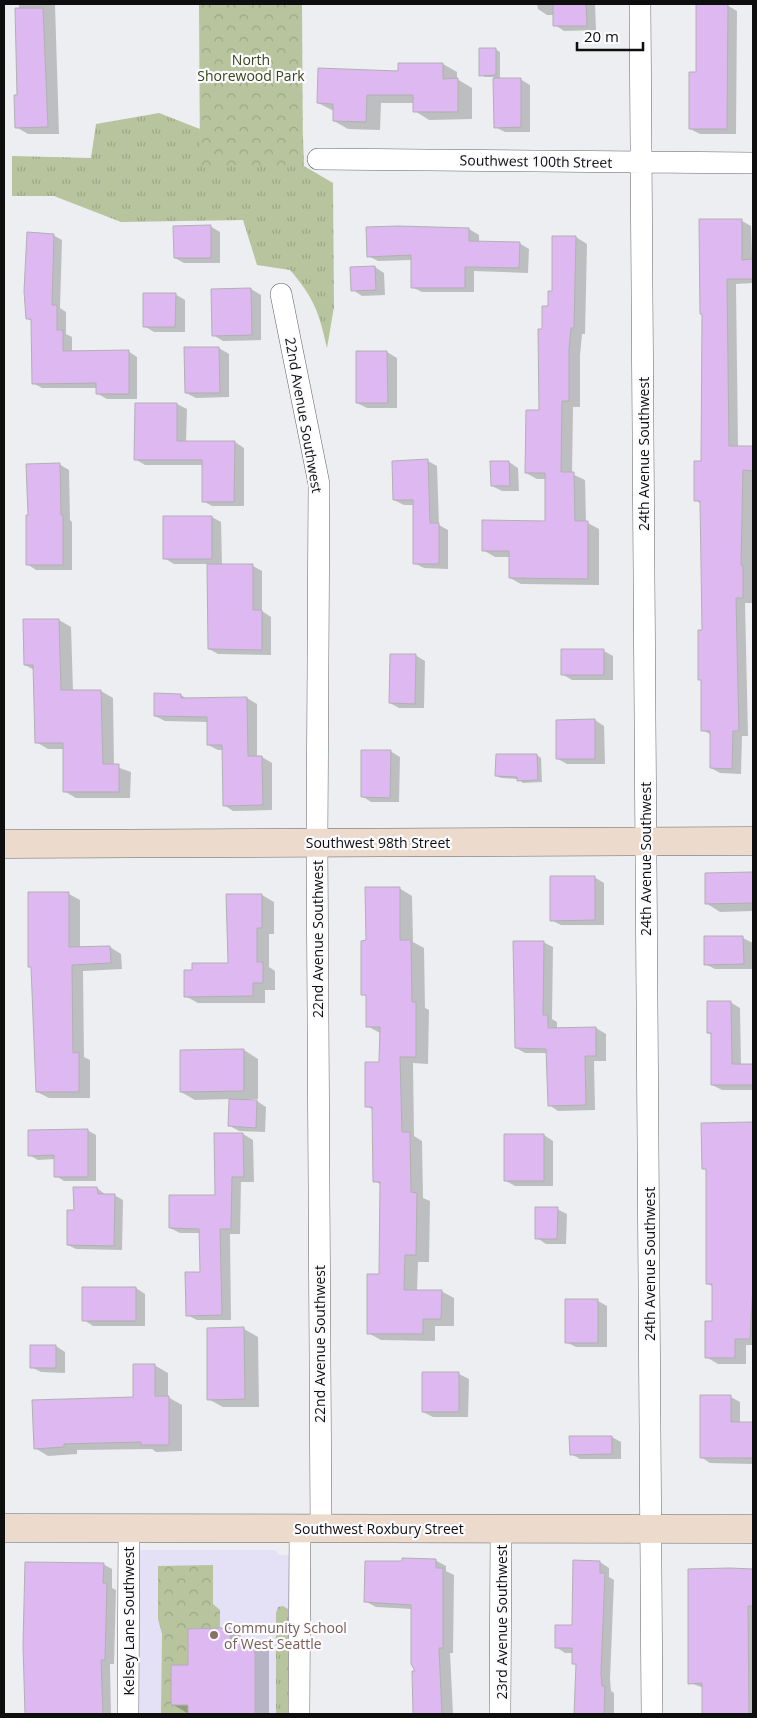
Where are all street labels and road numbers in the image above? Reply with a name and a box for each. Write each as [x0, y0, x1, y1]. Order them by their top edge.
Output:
street label: Southwest 100th Street [460, 150, 612, 172]
street label: 22nd Avenue Southwest [281, 336, 327, 494]
street label: 24th Avenue Southwest [634, 377, 653, 531]
street label: 24th Avenue Southwest [636, 782, 655, 936]
street label: Southwest 98th Street [306, 833, 450, 852]
street label: 22nd Avenue Southwest [308, 860, 327, 1018]
street label: 24th Avenue Southwest [640, 1187, 659, 1341]
street label: 22nd Avenue Southwest [310, 1265, 329, 1423]
street label: Southwest Roxbury Street [294, 1519, 464, 1538]
street label: 23rd Avenue Southwest [492, 1545, 511, 1699]
street label: Kelsey Lane Southwest [119, 1547, 138, 1695]

